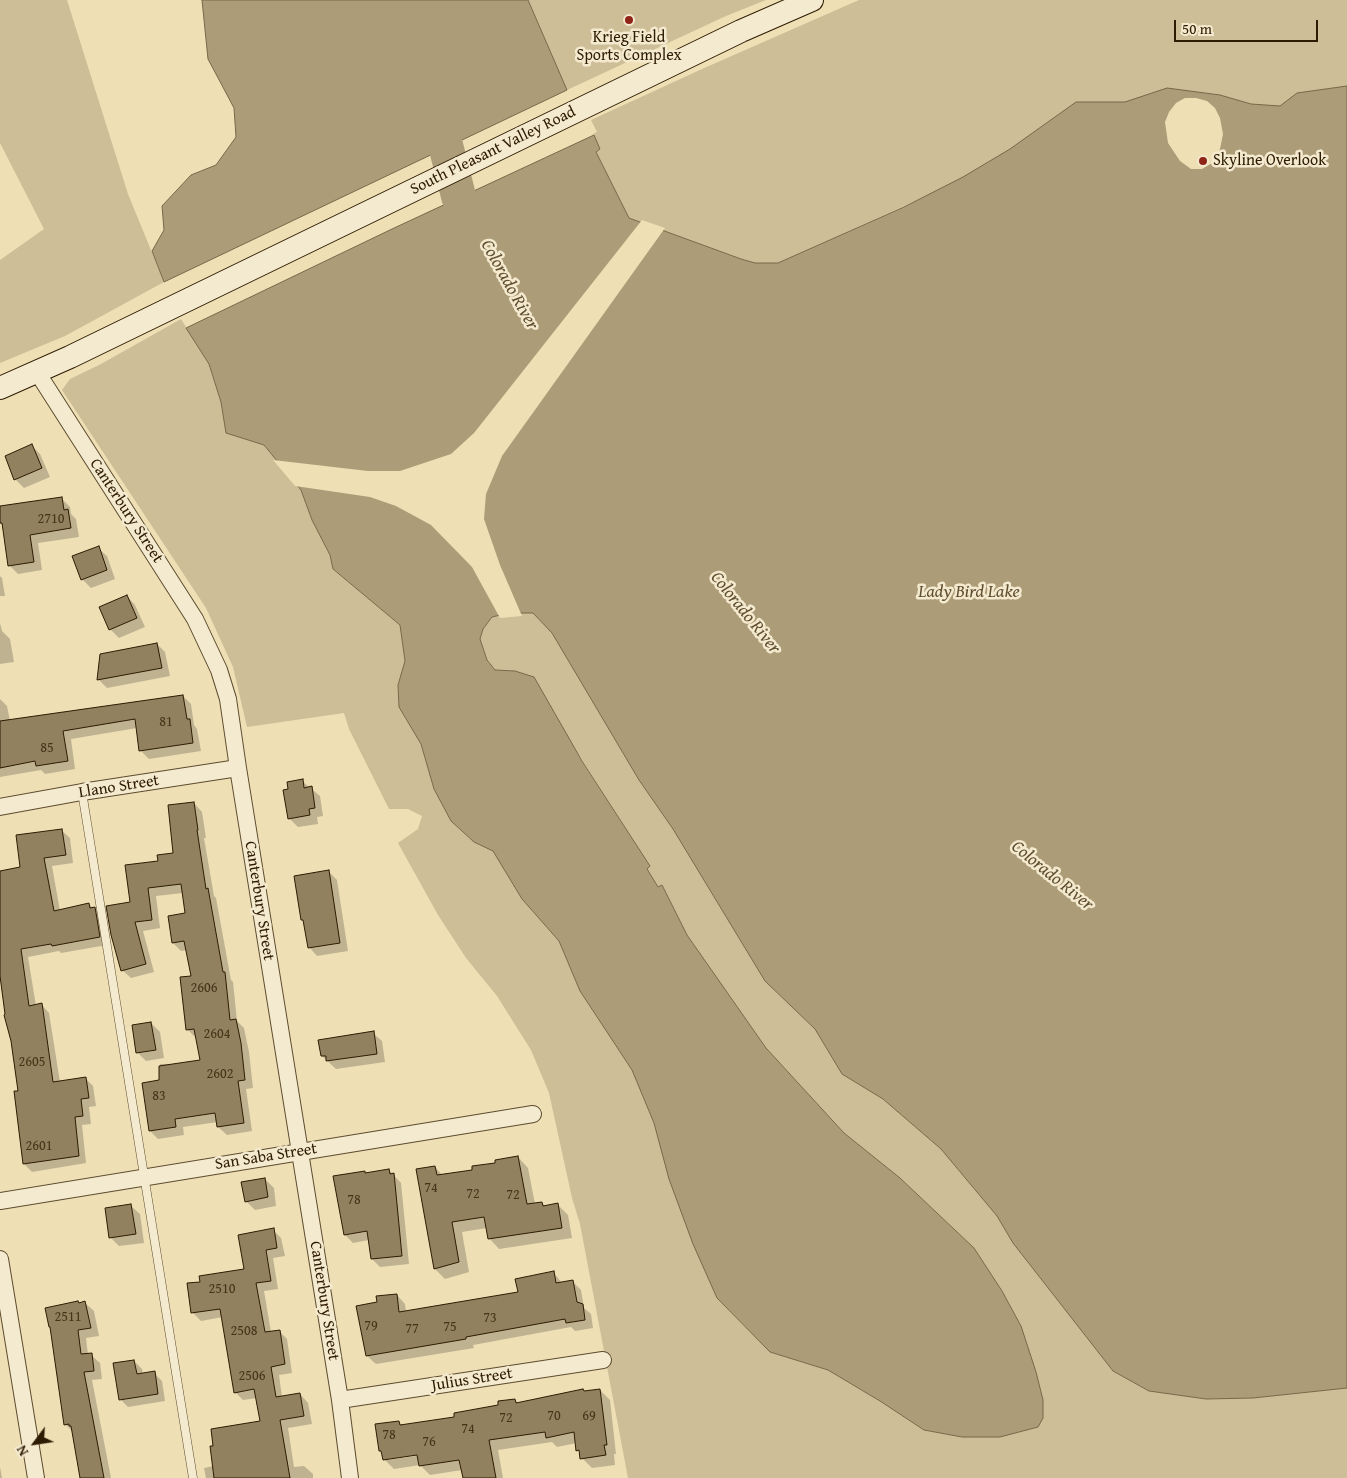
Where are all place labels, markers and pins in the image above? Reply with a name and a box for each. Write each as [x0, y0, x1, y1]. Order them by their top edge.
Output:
marker: Krieg Field Sports Complex [623, 14, 635, 26]
place label: Krieg Field Sports Complex [576, 28, 682, 66]
place label: Skyline Overlook [1213, 151, 1326, 171]
marker: Skyline Overlook [1197, 155, 1209, 167]

